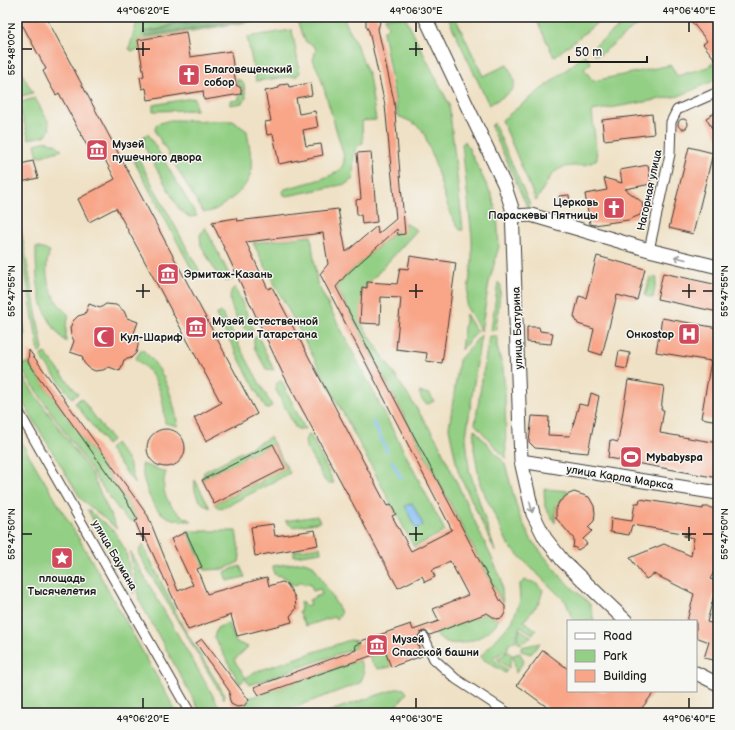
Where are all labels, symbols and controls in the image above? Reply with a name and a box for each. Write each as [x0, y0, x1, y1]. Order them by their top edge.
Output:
text: 49°06'20"E [117, 5, 170, 17]
text: 49°06'30"E [389, 5, 443, 17]
text: 49°06'40"E [662, 5, 716, 17]
text: 55°48'00"N [6, 22, 18, 76]
scale bar [569, 38, 647, 64]
text: 50 m [575, 45, 602, 60]
church icon: Благовещенский собор [176, 62, 202, 88]
place label: Благовещенский собор [204, 63, 292, 89]
museum icon: Музей пушечного двора [84, 137, 110, 163]
place label: Музей пушечного двора [112, 138, 202, 164]
street label: Нагорная улица [635, 148, 665, 232]
church icon: Церковь Параскевы Пятницы [601, 195, 627, 221]
place label: Церковь Параскевы Пятницы [488, 196, 598, 222]
one-way arrow [674, 253, 687, 261]
museum icon: Эрмитаж-Казань [155, 261, 181, 287]
text: 55°47'55"N [6, 265, 18, 317]
text: 55°47'55"N [719, 265, 731, 317]
place label: Эрмитаж-Казань [184, 268, 273, 281]
street label: улица Батурина [510, 286, 525, 370]
museum icon: Музей естественной истории Татарстана [183, 314, 209, 340]
place label: Музей естественной истории Татарстана [212, 315, 318, 341]
hospital icon: Онкоstop [676, 321, 702, 347]
mosque icon: Кул-Шариф [91, 324, 117, 350]
place label: Онкоstop [626, 328, 674, 341]
place label: Кул-Шариф [120, 331, 183, 344]
sports icon: Mybabyspa [618, 444, 644, 470]
place label: Mybabyspa [646, 451, 703, 464]
street label: улица Карла Маркса [565, 463, 675, 492]
one-way arrow [527, 500, 535, 513]
text: 55°47'50"N [6, 508, 18, 560]
text: 55°47'50"N [719, 508, 731, 560]
street label: улица Баумана [89, 518, 140, 593]
place icon: площадь Тысячелетия [49, 545, 75, 571]
place label: площадь Тысячелетия [28, 572, 96, 598]
legend [567, 620, 697, 692]
text: Road [603, 629, 632, 644]
museum icon: Музей Спасской башни [364, 632, 390, 658]
place label: Музей Спасской башни [392, 633, 479, 659]
text: Park [603, 649, 627, 664]
text: Building [603, 669, 647, 684]
text: 49°06'20"E [117, 713, 170, 725]
text: 49°06'30"E [389, 713, 443, 725]
text: 49°06'40"E [662, 713, 716, 725]

